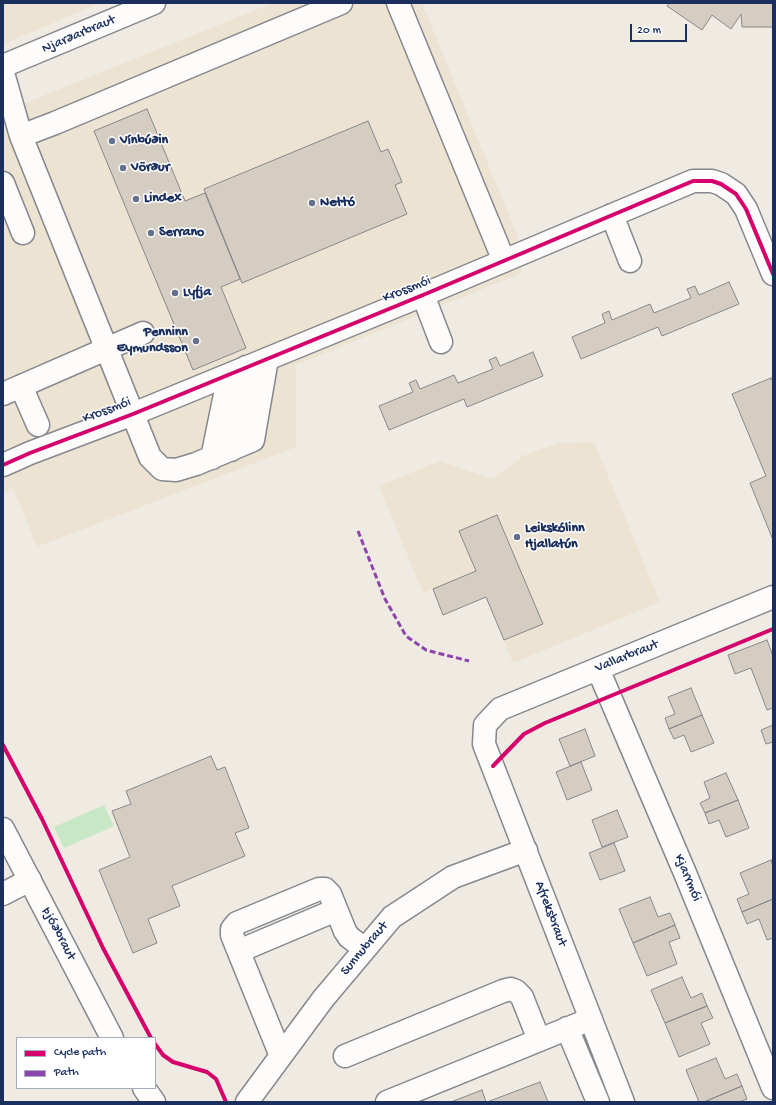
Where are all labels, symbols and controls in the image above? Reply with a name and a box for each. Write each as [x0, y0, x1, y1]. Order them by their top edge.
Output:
street label: Njarðarbraut [40, 12, 118, 58]
scale bar [632, 16, 689, 42]
text: 20 m [637, 24, 661, 38]
place label: Vínbúðin [120, 133, 168, 149]
marker: Vínbúðin [107, 136, 117, 146]
place label: Vörður [131, 160, 170, 176]
marker: Vörður [118, 163, 128, 173]
place label: Lindex [144, 191, 182, 207]
marker: Lindex [131, 194, 141, 204]
place label: Nettó [320, 195, 355, 211]
marker: Nettó [307, 198, 317, 208]
place label: Serrano [159, 225, 204, 241]
marker: Serrano [146, 228, 156, 238]
street label: Krossmói [380, 273, 434, 307]
place label: Lyfja [183, 285, 211, 301]
marker: Lyfja [170, 288, 180, 298]
place label: Penninn Eymundsson [117, 325, 188, 358]
marker: Penninn Eymundsson [191, 336, 201, 346]
street label: Krossmói [80, 394, 134, 428]
place label: Leikskólinn Hjallatún [525, 521, 585, 554]
marker: Leikskólinn Hjallatún [512, 532, 522, 542]
street label: Vallarbraut [593, 637, 661, 677]
street label: Kjarrmói [670, 852, 704, 904]
street label: Afreksbraut [530, 879, 570, 949]
street label: Þjóðbraut [37, 904, 79, 964]
street label: Sunnubraut [338, 919, 392, 979]
legend [16, 1037, 156, 1089]
text: Cycle path [54, 1046, 106, 1060]
text: Path [54, 1066, 79, 1080]

